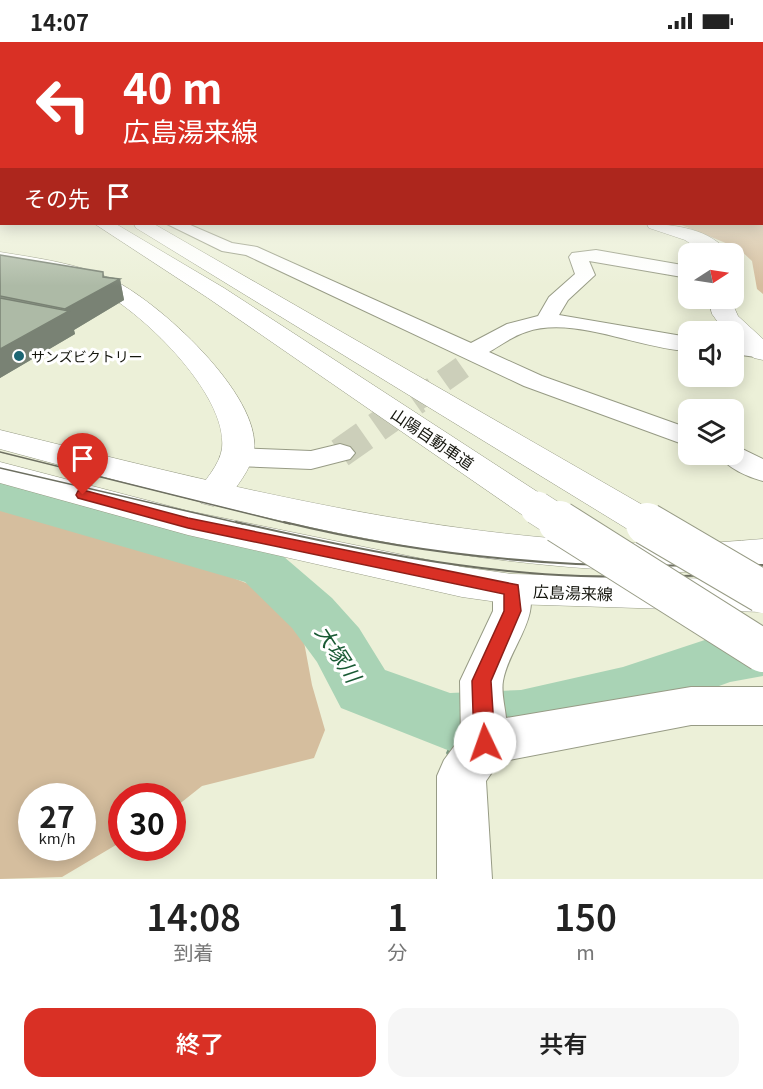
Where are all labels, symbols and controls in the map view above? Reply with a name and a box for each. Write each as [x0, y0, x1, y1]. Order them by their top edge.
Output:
text: 14:07 [30, 5, 89, 37]
text: 40 m [123, 55, 223, 116]
icon: left [24, 66, 102, 144]
text: 広島湯来線 [123, 111, 258, 150]
icon: arrive [102, 180, 135, 213]
text: その先 [24, 181, 90, 213]
north arrow [678, 243, 744, 309]
map controls [678, 243, 744, 465]
button: sound [678, 321, 744, 387]
place label: サンズビクトリー [31, 346, 143, 366]
marker: サンズビクトリー [12, 349, 26, 363]
button: layers [678, 399, 744, 465]
street label: 山陽自動車道 [386, 401, 480, 475]
pin [57, 433, 108, 495]
icon: arrive [66, 442, 99, 475]
street label: 広島湯来線 [533, 579, 613, 605]
water label: 大塚川 [309, 618, 370, 689]
position arrow [453, 711, 517, 775]
speed limit sign: 30 [108, 783, 186, 861]
text: 27 [39, 793, 75, 837]
text: km/h [38, 827, 76, 848]
text: 14:08 [146, 889, 241, 941]
text: 1 [387, 889, 408, 941]
text: 150 [554, 889, 617, 941]
text: 到着 [174, 937, 214, 966]
text: 分 [388, 937, 408, 966]
text: m [576, 937, 595, 966]
button: 終了 [24, 1008, 376, 1077]
button: 共有 [388, 1008, 739, 1077]

